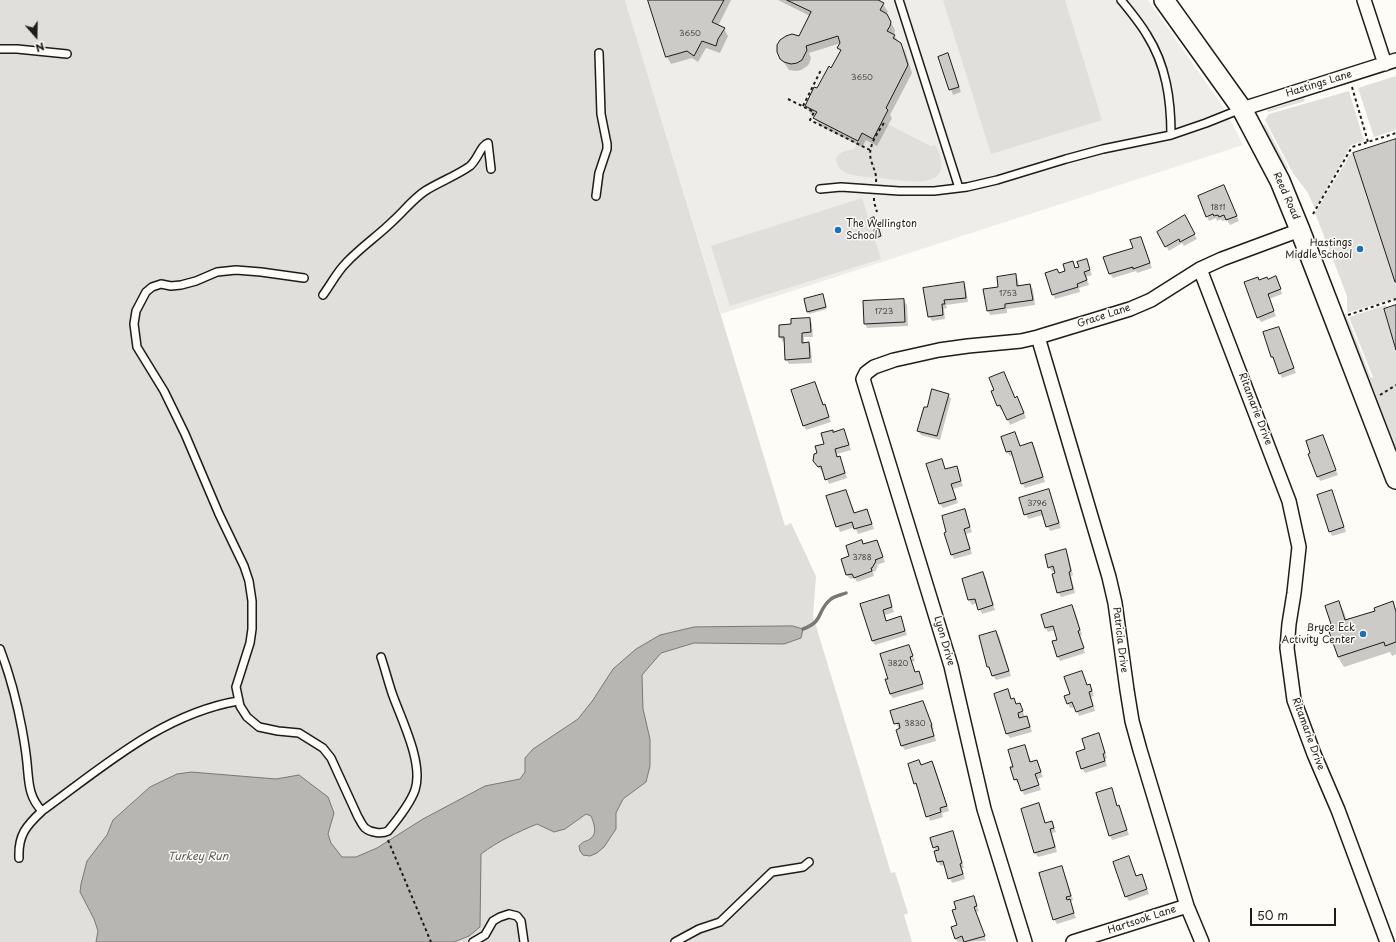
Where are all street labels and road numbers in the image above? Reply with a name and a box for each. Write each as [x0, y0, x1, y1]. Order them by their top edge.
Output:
street label: Hastings Lane [1284, 68, 1354, 100]
street label: Reed Road [1270, 170, 1302, 222]
street label: Grace Lane [1076, 302, 1132, 330]
street label: Ritamarie Drive [1236, 371, 1274, 447]
street label: Patricia Drive [1110, 607, 1130, 673]
street label: Lyon Drive [931, 615, 957, 667]
street label: Ritamarie Drive [1289, 696, 1327, 772]
street label: Hartsook Lane [1106, 903, 1178, 937]

